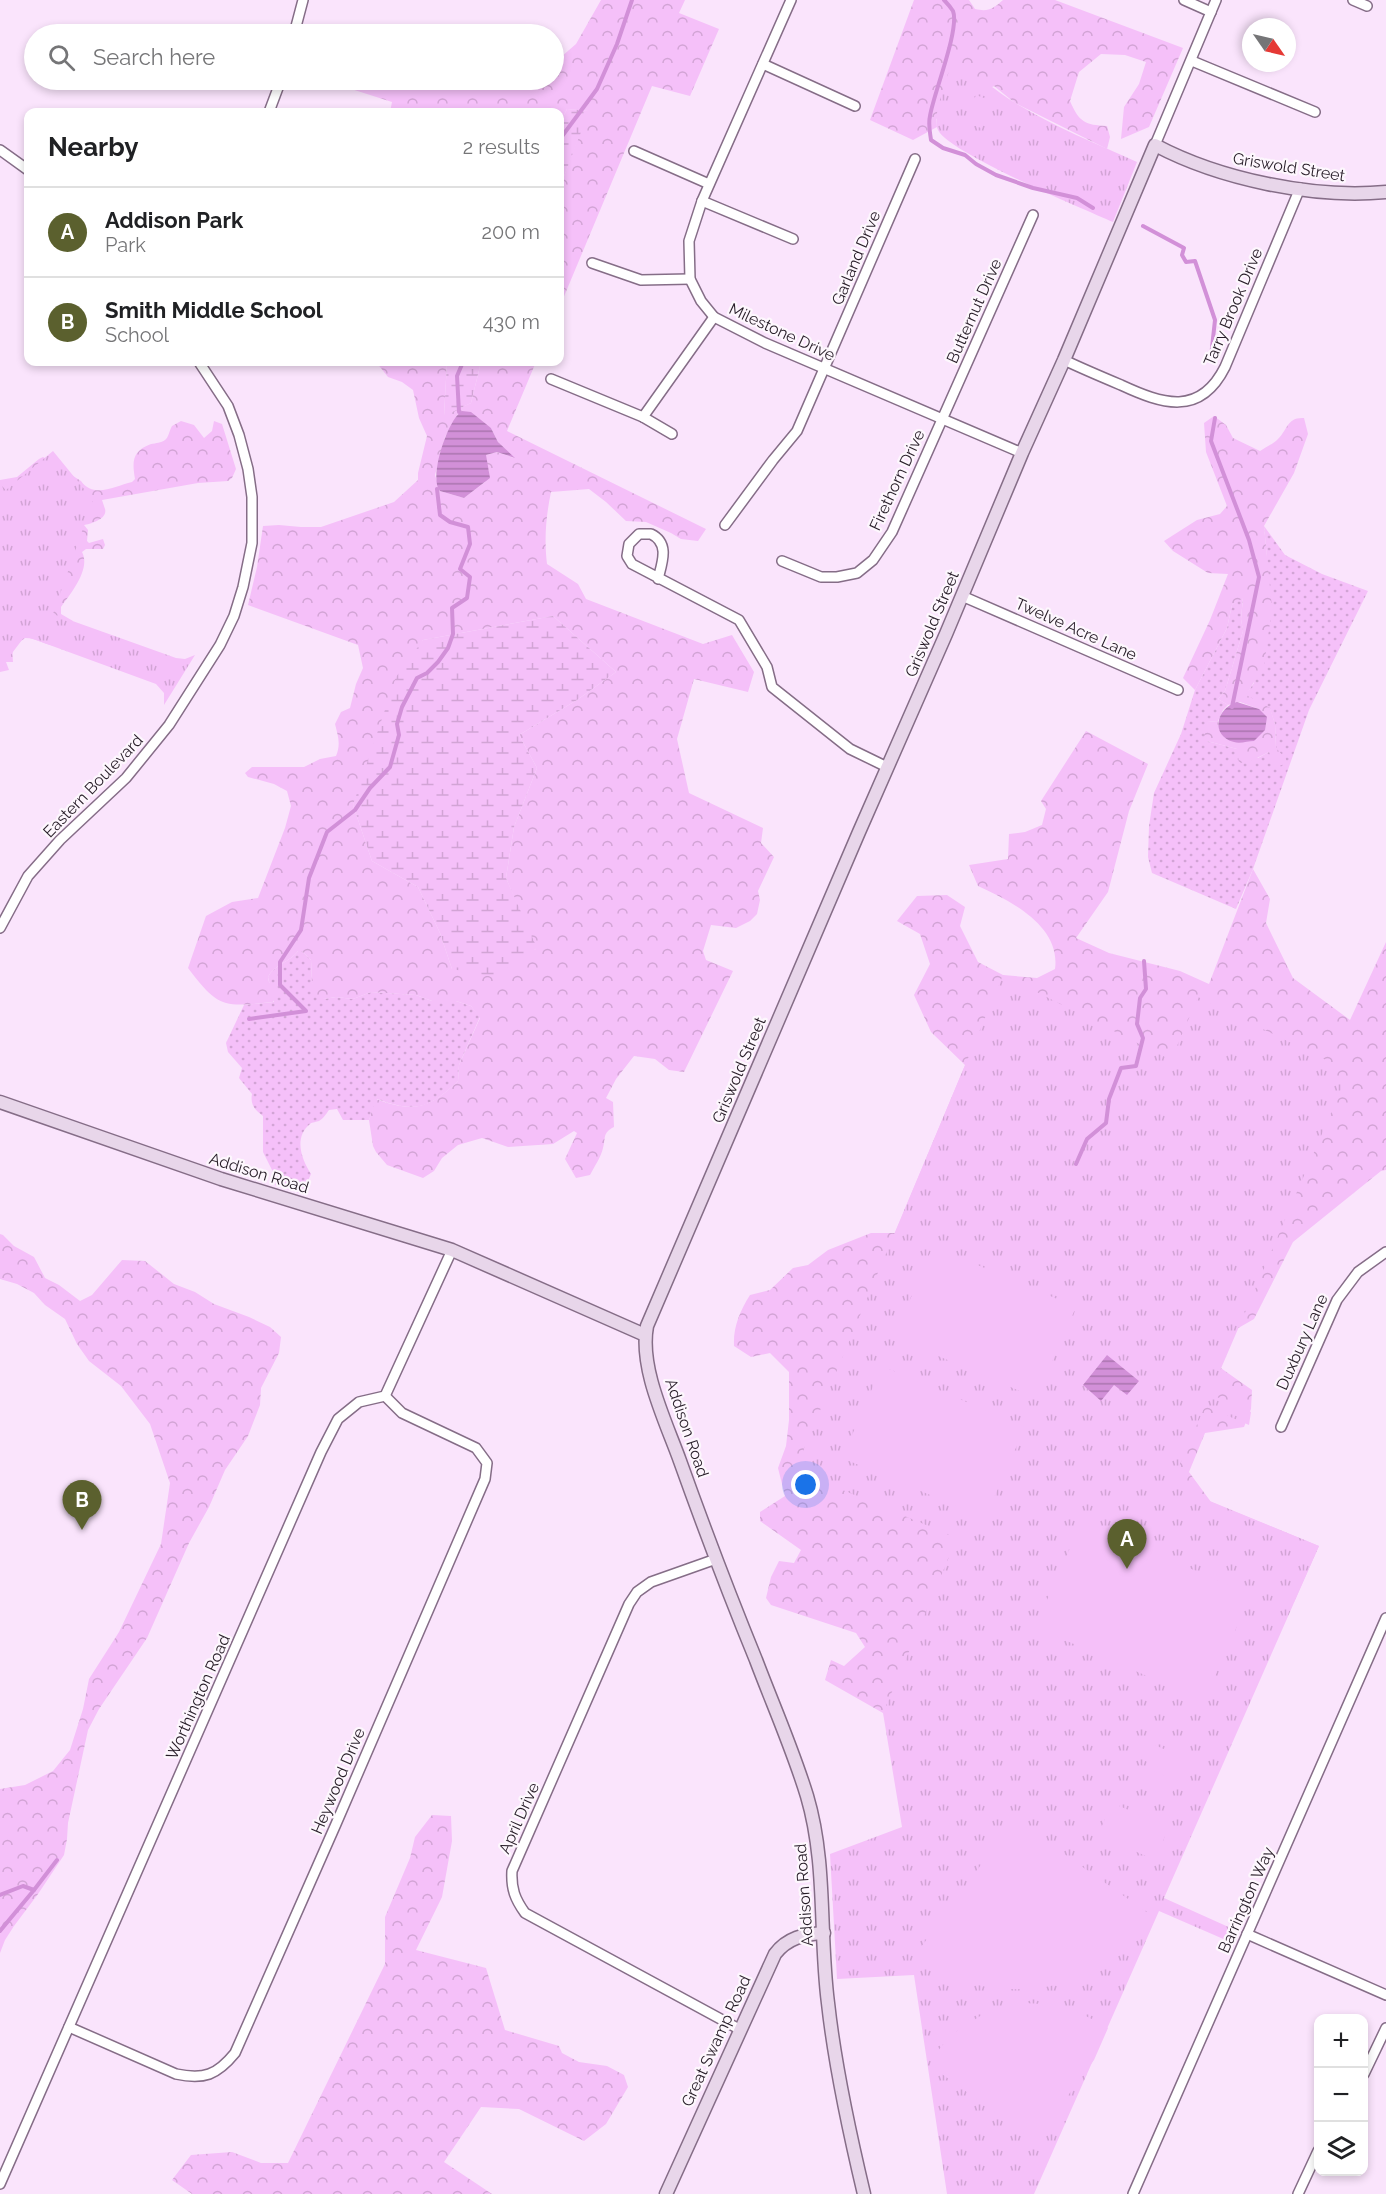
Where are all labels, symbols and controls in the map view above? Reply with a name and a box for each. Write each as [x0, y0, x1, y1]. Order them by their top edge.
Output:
north arrow [1242, 18, 1296, 72]
search box [24, 24, 564, 90]
icon: search [45, 41, 78, 74]
text: Search here [93, 44, 215, 70]
text: Nearby [48, 132, 138, 162]
text: 2 results [463, 135, 540, 159]
street label: Griswold Street [1232, 149, 1347, 185]
text: Addison Park [105, 207, 243, 233]
street label: Garland Drive [828, 208, 884, 308]
text: A [61, 220, 74, 244]
text: 200 m [482, 220, 540, 244]
text: Park [105, 233, 146, 257]
street label: Tarry Brook Drive [1200, 245, 1266, 369]
street label: Butternut Drive [943, 256, 1005, 366]
text: Smith Middle School [105, 297, 323, 323]
street label: Milestone Drive [726, 299, 838, 365]
text: B [61, 310, 74, 334]
text: 430 m [483, 310, 540, 334]
text: School [105, 323, 169, 347]
street label: Firethorn Drive [865, 427, 929, 533]
street label: Griswold Street [901, 568, 963, 680]
street label: Twelve Acre Lane [1012, 594, 1140, 664]
street label: Eastern Boulevard [39, 731, 147, 841]
street label: Griswold Street [708, 1014, 770, 1126]
street label: Addison Road [207, 1149, 311, 1197]
street label: Duxbury Lane [1272, 1291, 1332, 1393]
street label: Addison Road [661, 1376, 713, 1480]
your location [791, 1470, 820, 1499]
pin: B [62, 1480, 101, 1530]
pin: A [1108, 1520, 1146, 1569]
street label: Worthington Road [162, 1632, 234, 1762]
street label: Heywood Drive [307, 1725, 369, 1837]
street label: April Drive [495, 1779, 543, 1857]
street label: Addison Road [791, 1843, 817, 1947]
street label: Barrington Way [1214, 1844, 1278, 1956]
street label: Great Swamp Road [677, 1972, 755, 2110]
map controls [1314, 2014, 1368, 2176]
button: + [1314, 2014, 1368, 2068]
button: − [1314, 2068, 1368, 2122]
button: layers [1314, 2122, 1368, 2176]

